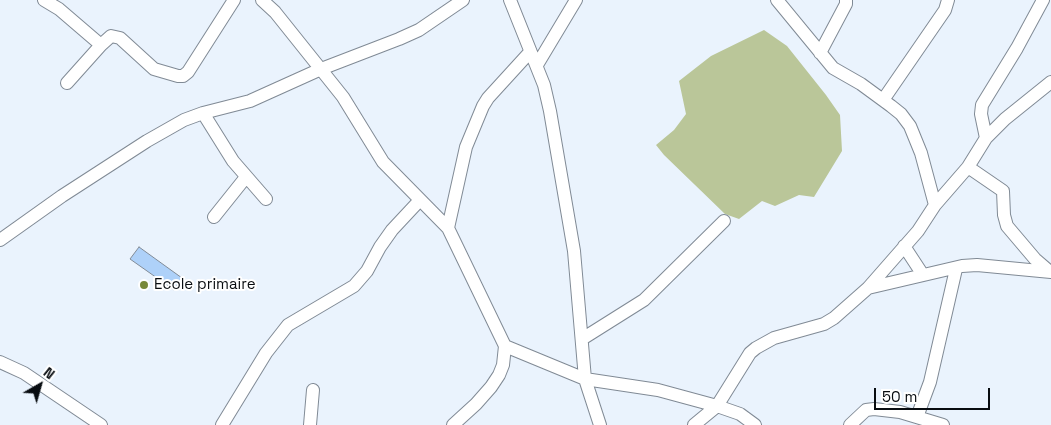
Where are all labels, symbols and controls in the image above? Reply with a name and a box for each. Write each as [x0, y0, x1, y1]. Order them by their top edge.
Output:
place label: Ecole primaire [154, 276, 256, 294]
marker: Ecole primaire [138, 279, 150, 291]
north arrow [15, 360, 65, 410]
text: N [40, 363, 58, 383]
scale bar [876, 378, 992, 410]
text: 50 m [882, 387, 917, 406]

